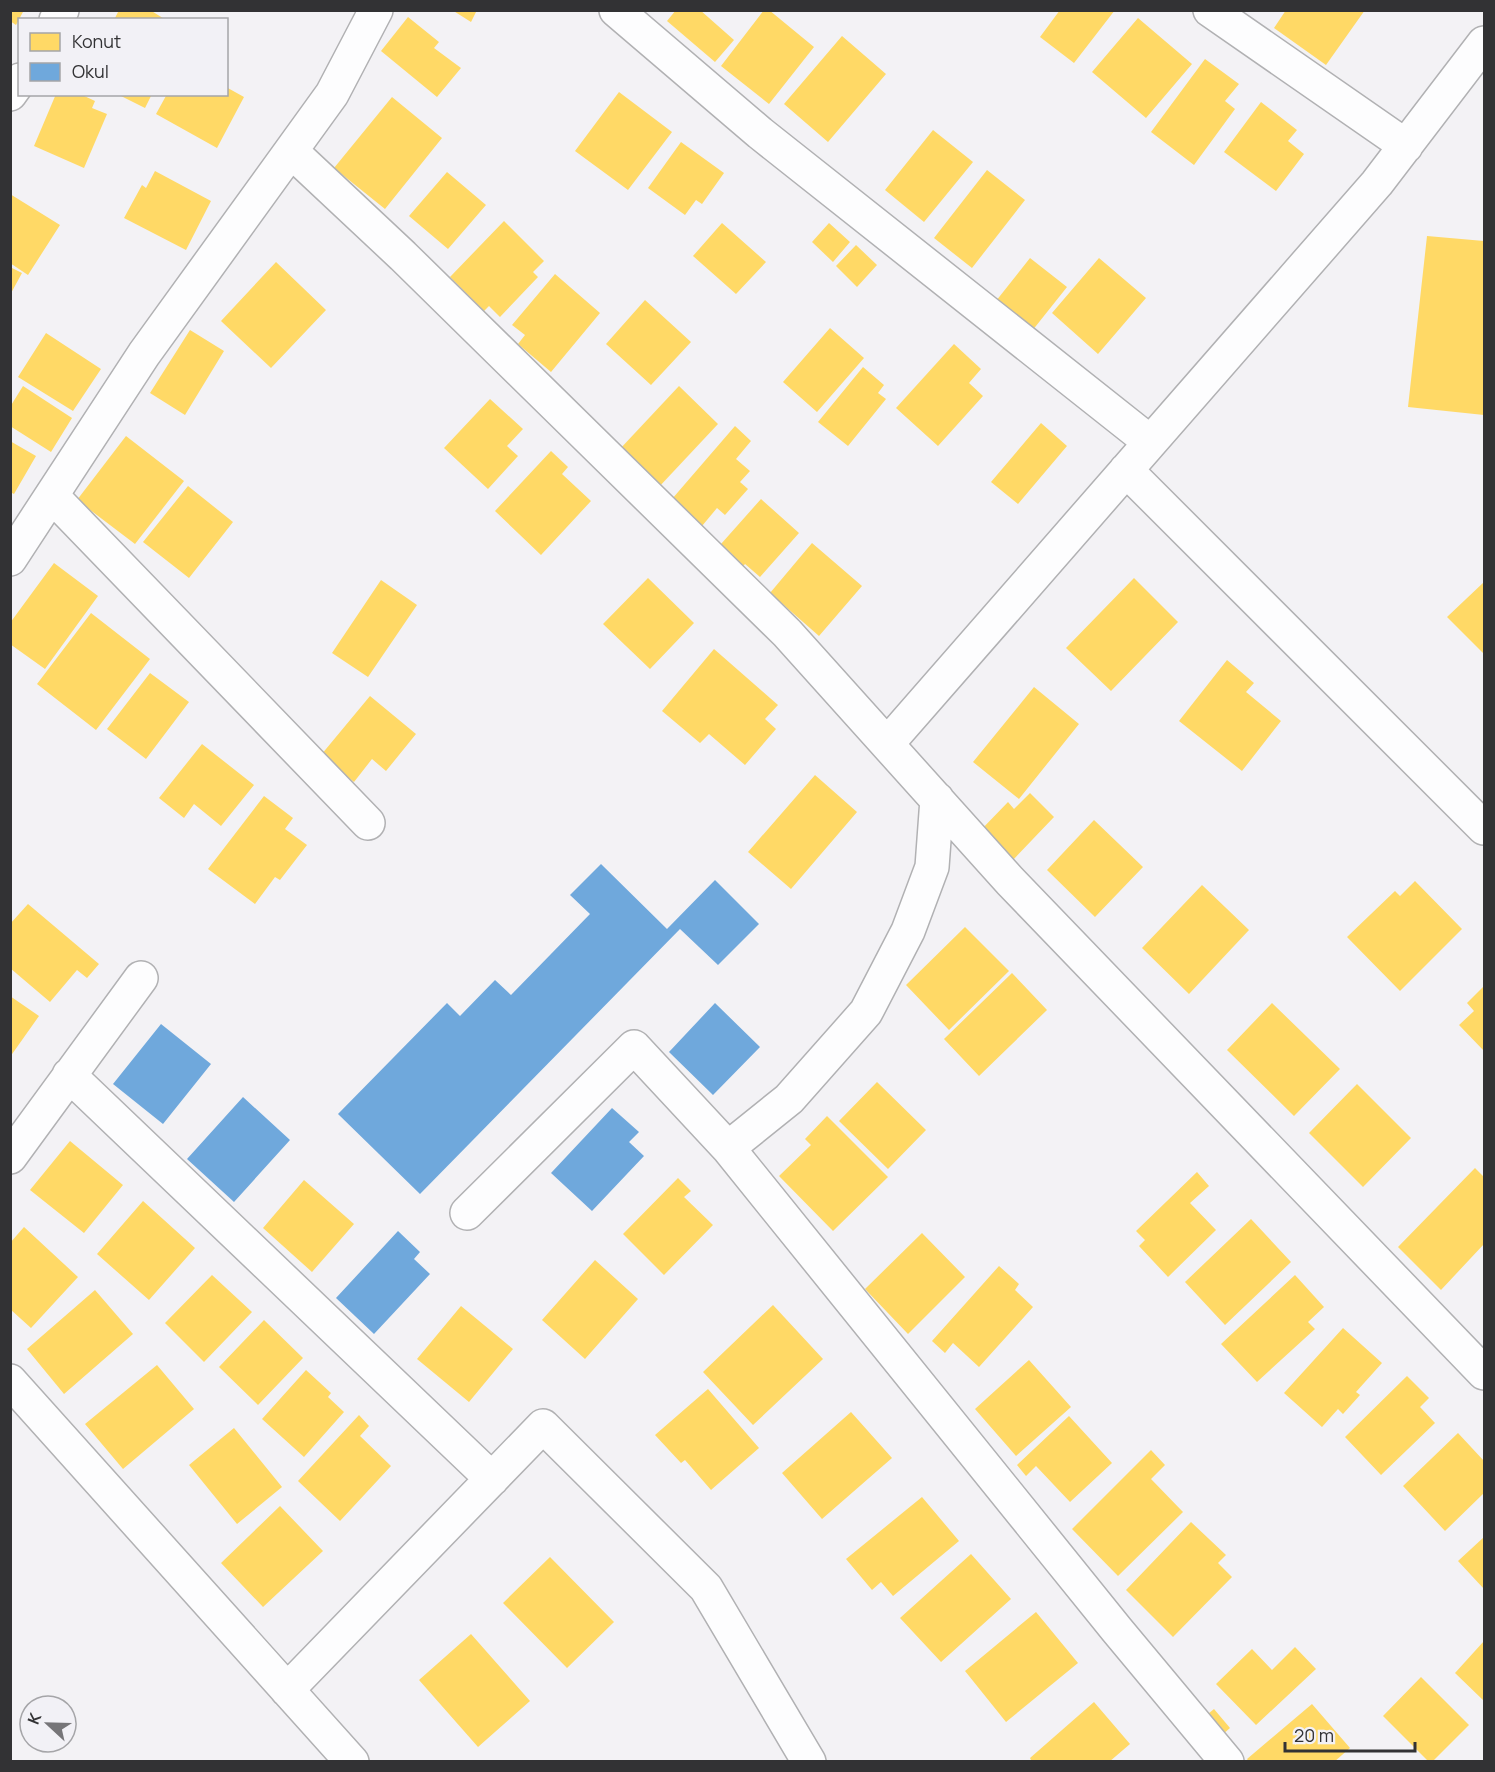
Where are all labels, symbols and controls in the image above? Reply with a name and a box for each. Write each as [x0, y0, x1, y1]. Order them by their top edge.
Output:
legend [18, 18, 228, 96]
text: Konut [72, 29, 121, 53]
text: Okul [72, 59, 109, 83]
north arrow [18, 1694, 78, 1754]
text: K [22, 1709, 46, 1727]
scale bar [1285, 1715, 1416, 1753]
text: 20 m [1294, 1723, 1334, 1747]

